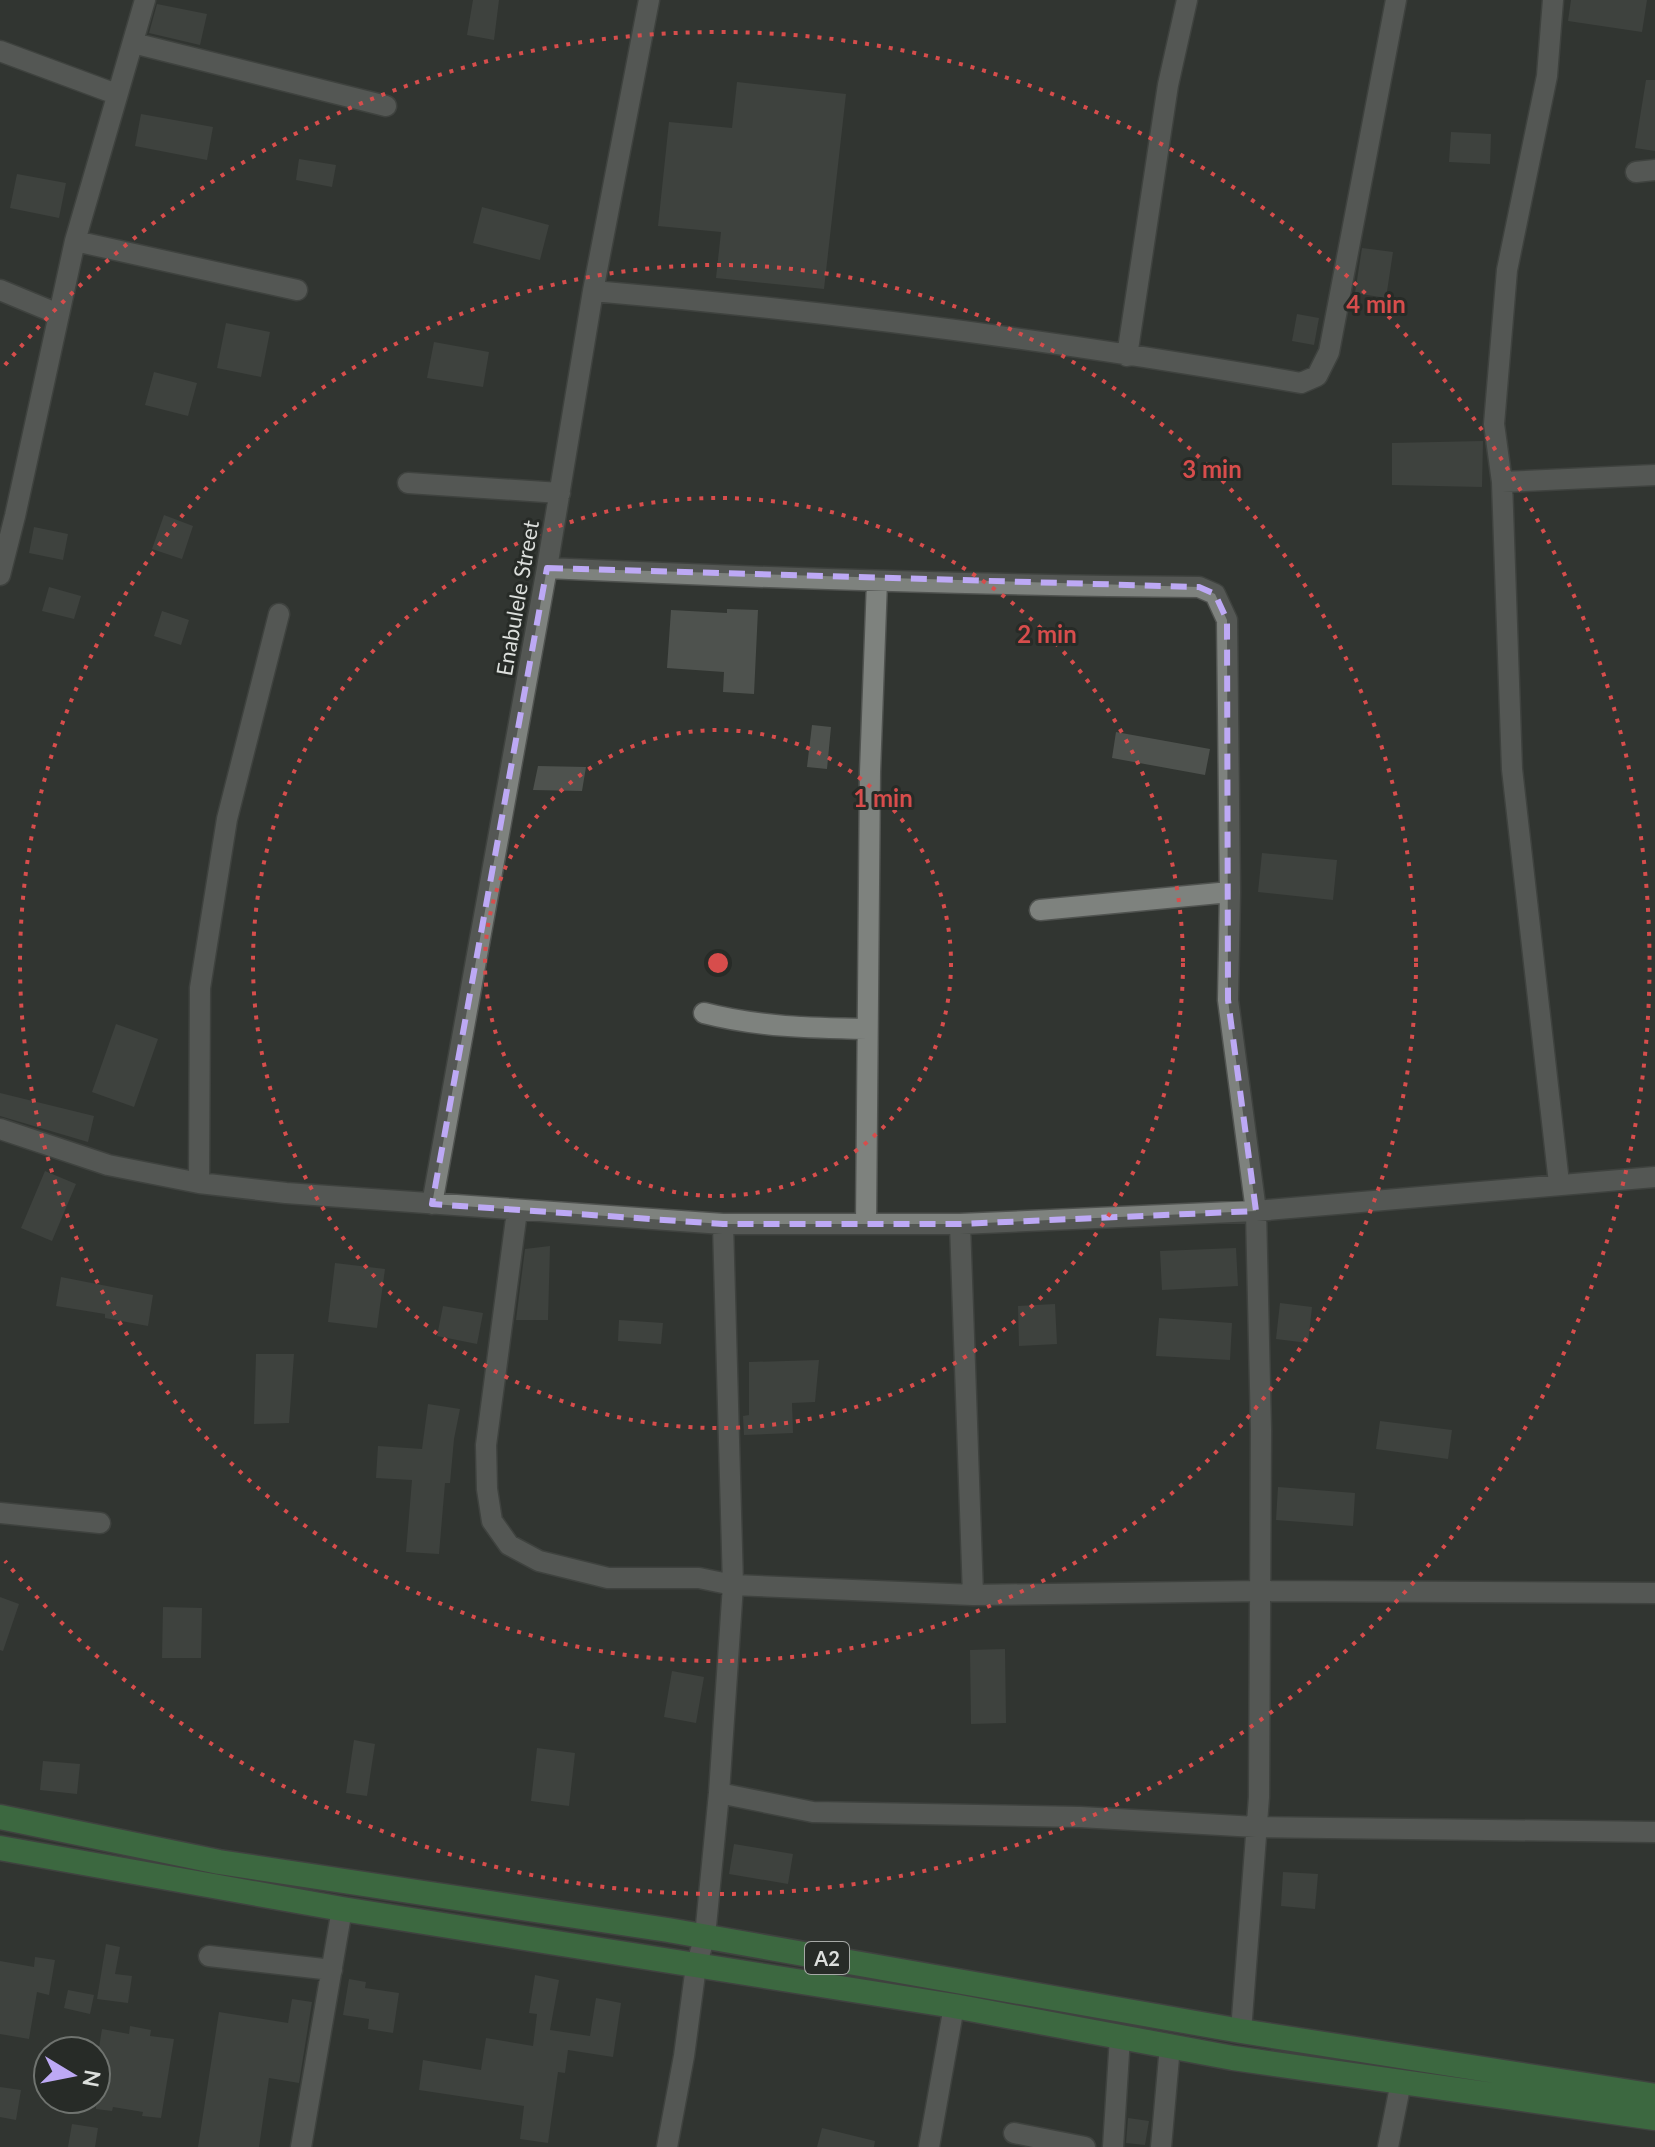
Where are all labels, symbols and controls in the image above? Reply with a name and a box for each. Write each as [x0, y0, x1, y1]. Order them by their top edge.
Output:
text: 4 min [1346, 289, 1406, 318]
text: 3 min [1182, 454, 1242, 483]
street label: Enabulele Street [490, 518, 544, 678]
text: 2 min [1017, 619, 1077, 648]
text: 1 min [853, 783, 913, 812]
centre of rings [704, 949, 732, 977]
road number: A2 [805, 1942, 849, 1974]
north arrow [32, 2035, 112, 2115]
text: N [77, 2068, 107, 2089]

